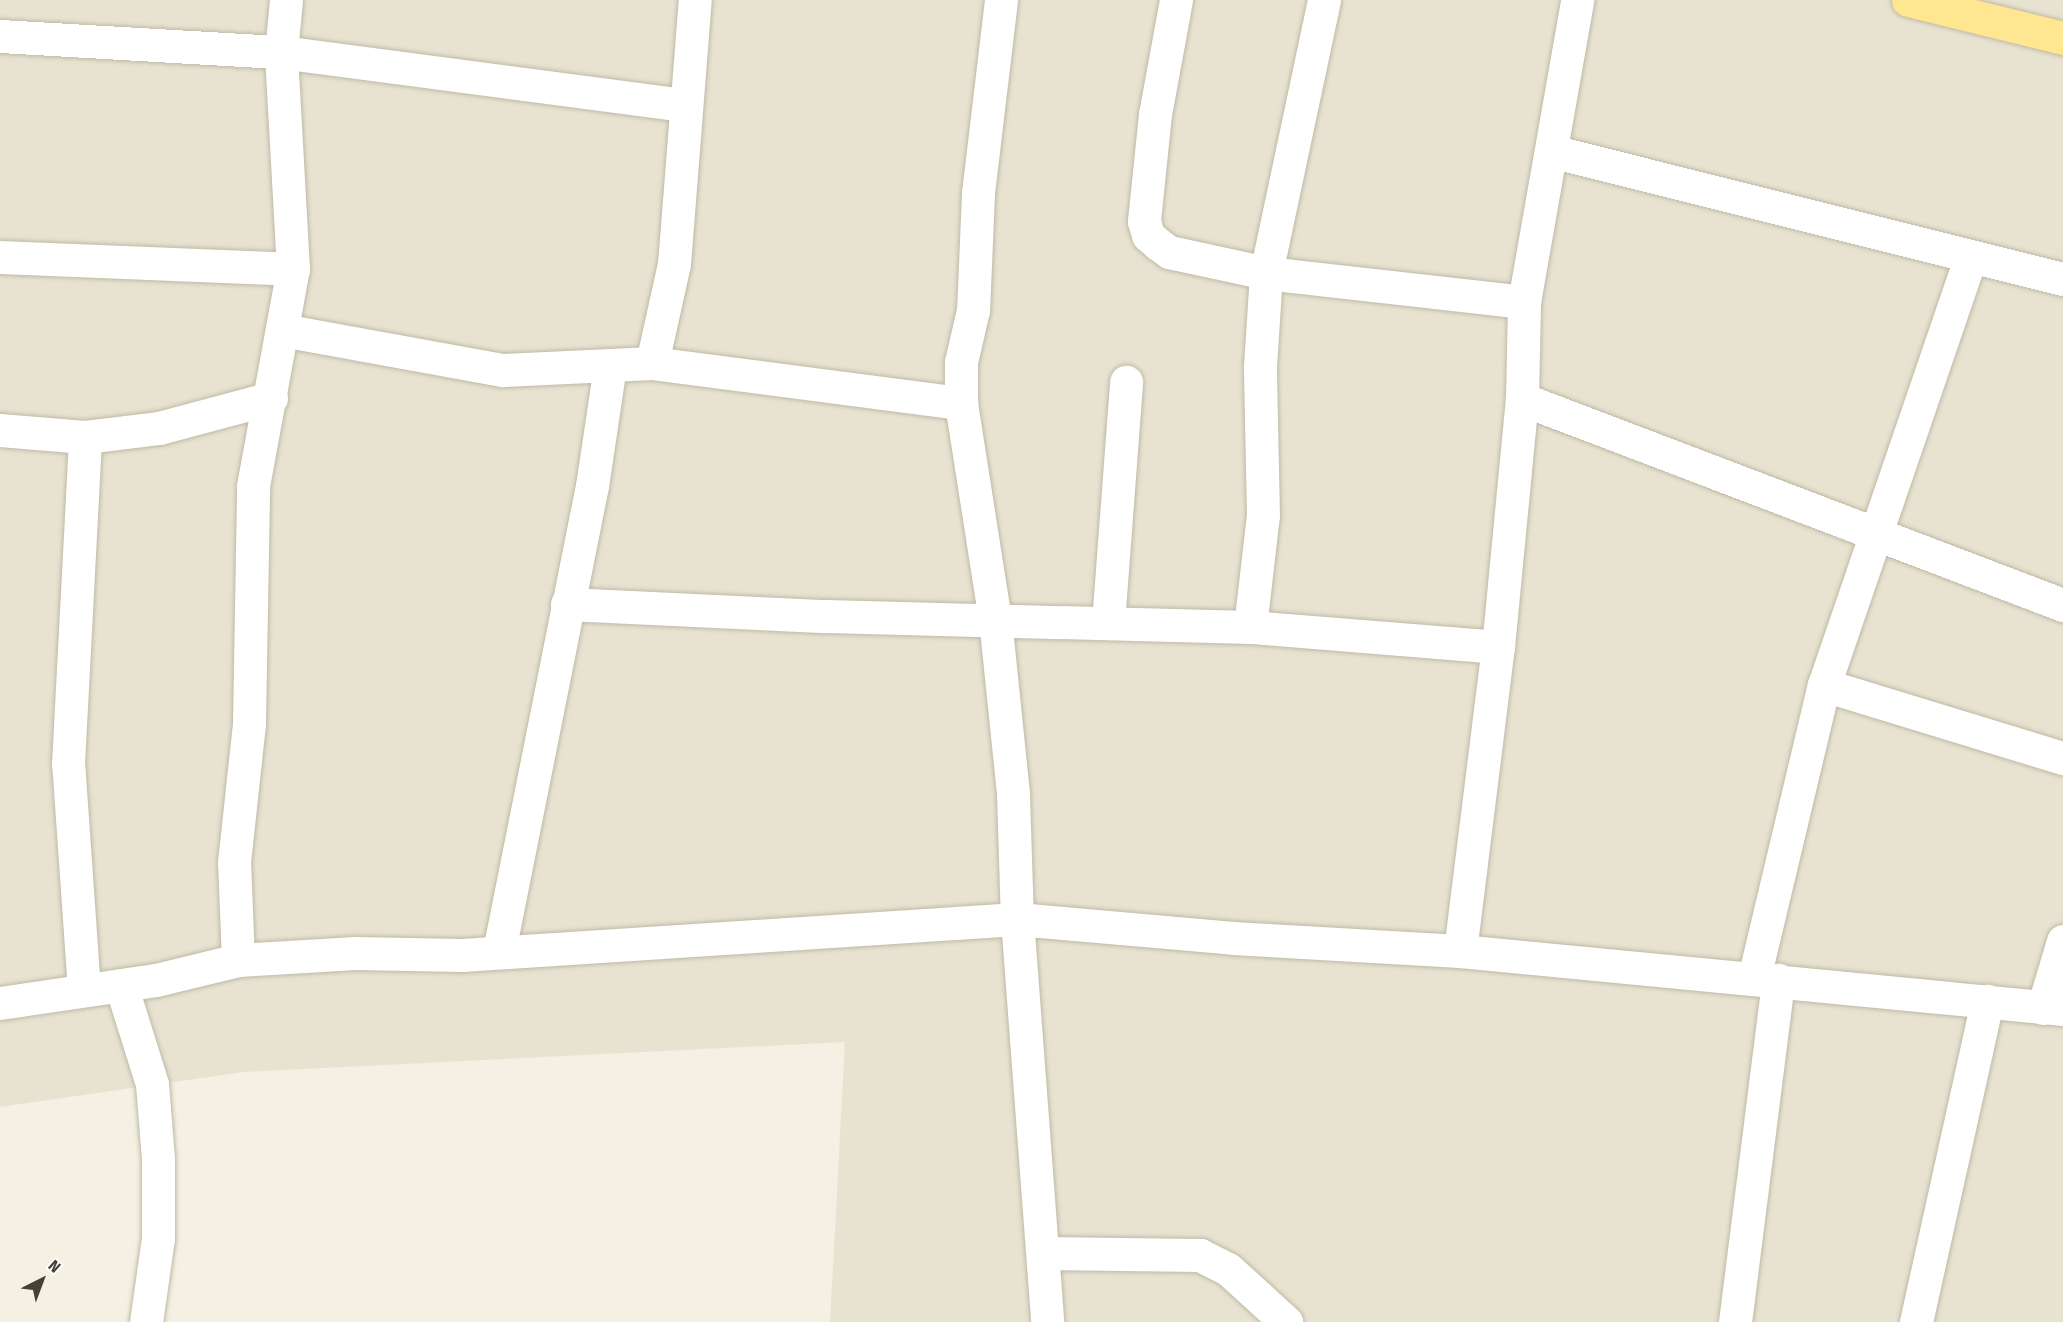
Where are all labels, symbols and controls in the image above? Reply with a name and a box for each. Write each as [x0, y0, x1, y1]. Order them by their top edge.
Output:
north arrow [12, 1250, 72, 1310]
text: N [44, 1256, 64, 1277]

